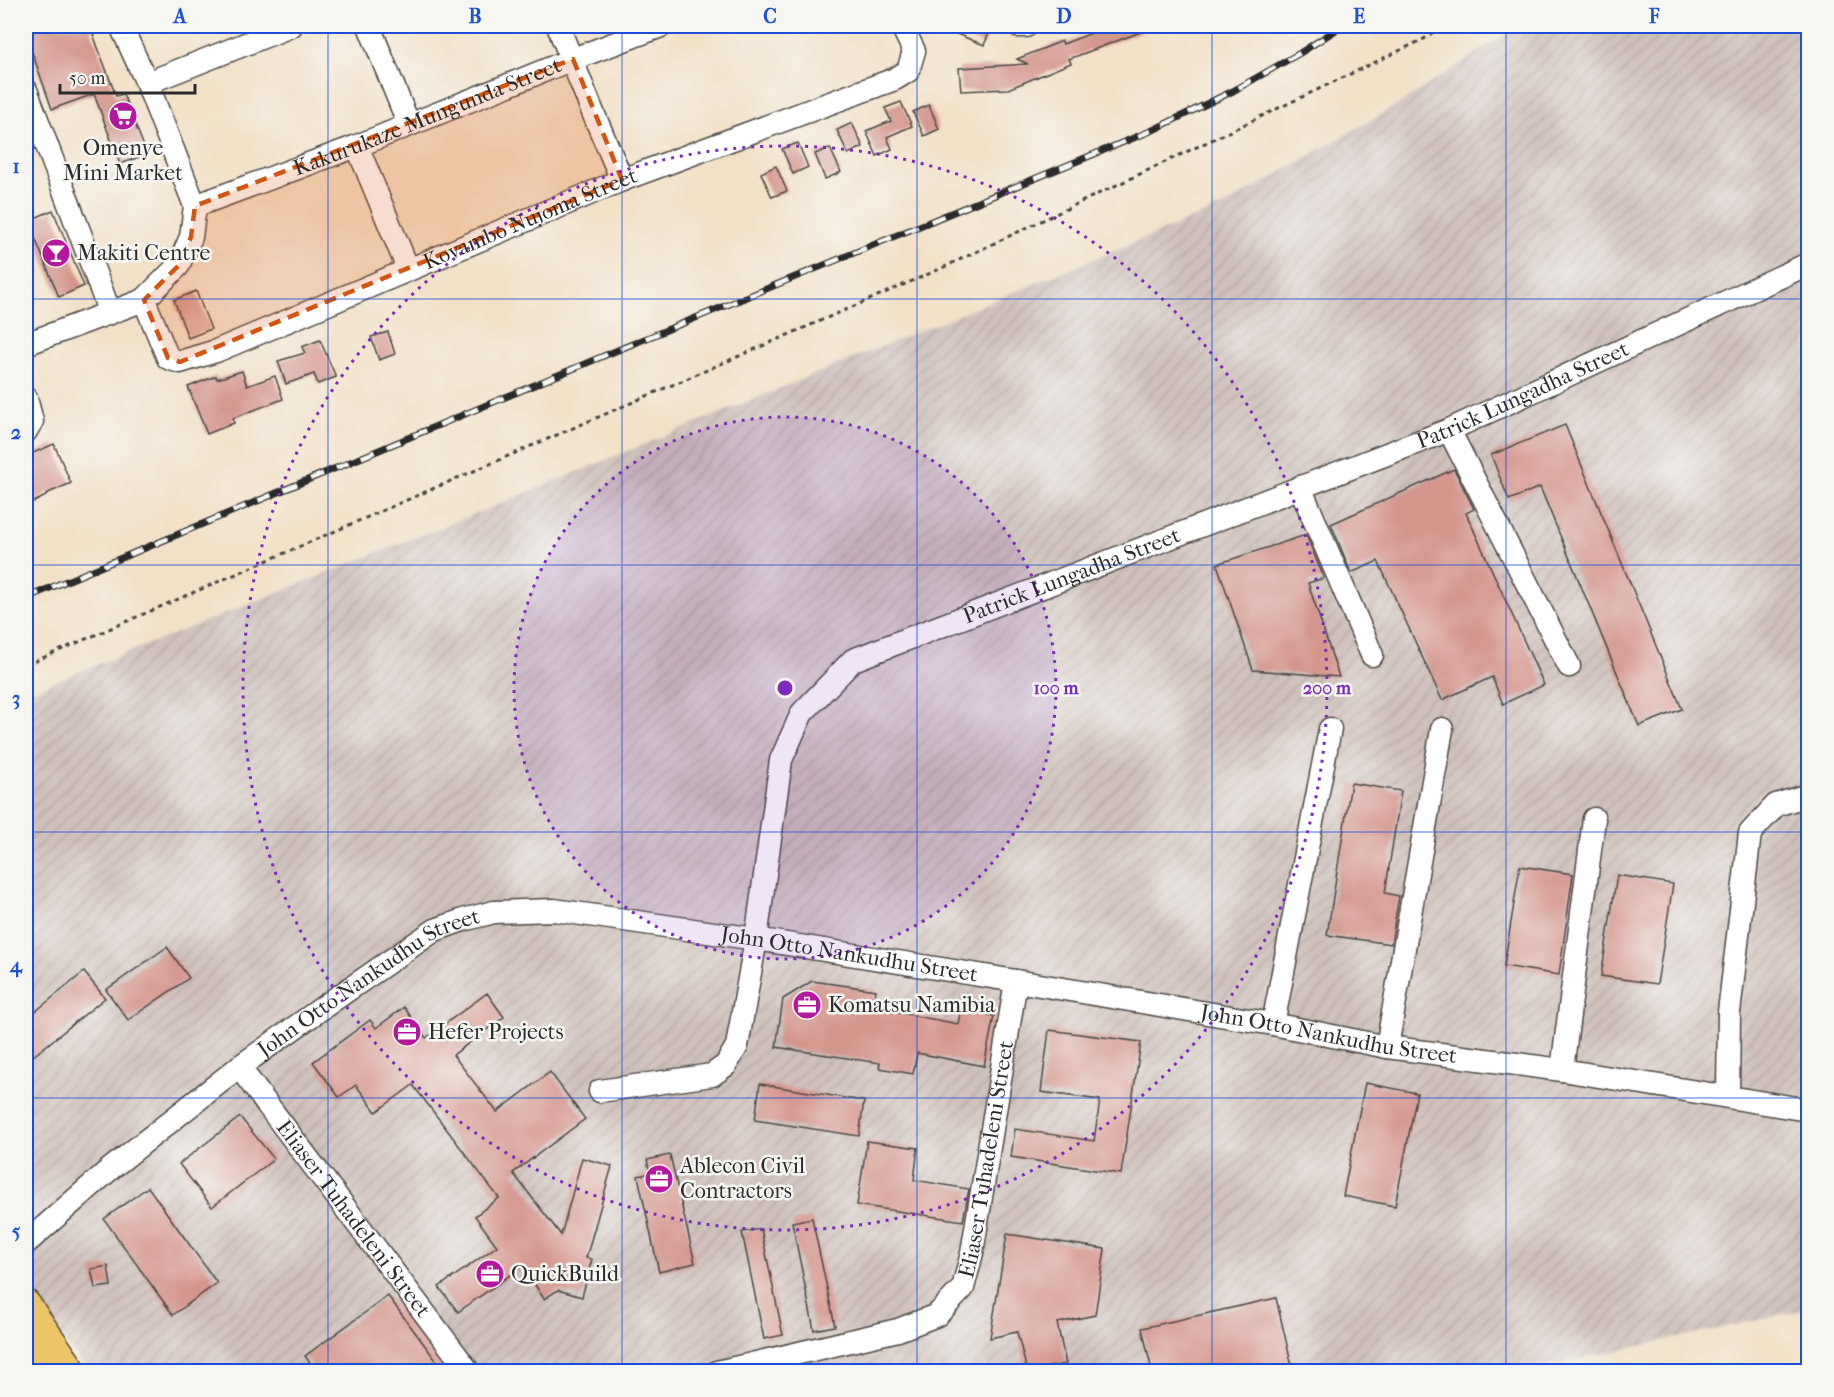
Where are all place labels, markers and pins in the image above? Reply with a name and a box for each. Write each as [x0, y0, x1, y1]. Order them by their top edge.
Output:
supermarket icon: Omenye Mini Market [107, 100, 139, 132]
place label: Omenye Mini Market [63, 135, 183, 186]
bar icon: Makiti Centre [40, 237, 72, 269]
place label: Makiti Centre [77, 240, 210, 266]
centre of rings [775, 678, 795, 698]
office icon: Komatsu Namibia [791, 989, 823, 1021]
place label: Komatsu Namibia [828, 992, 996, 1018]
office icon: Hefer Projects [391, 1016, 423, 1048]
place label: Hefer Projects [428, 1019, 564, 1045]
place label: Ablecon Civil Contractors [679, 1153, 805, 1204]
office icon: Ablecon Civil Contractors [643, 1163, 675, 1195]
office icon: QuickBuild [474, 1258, 506, 1290]
place label: QuickBuild [511, 1261, 620, 1287]

